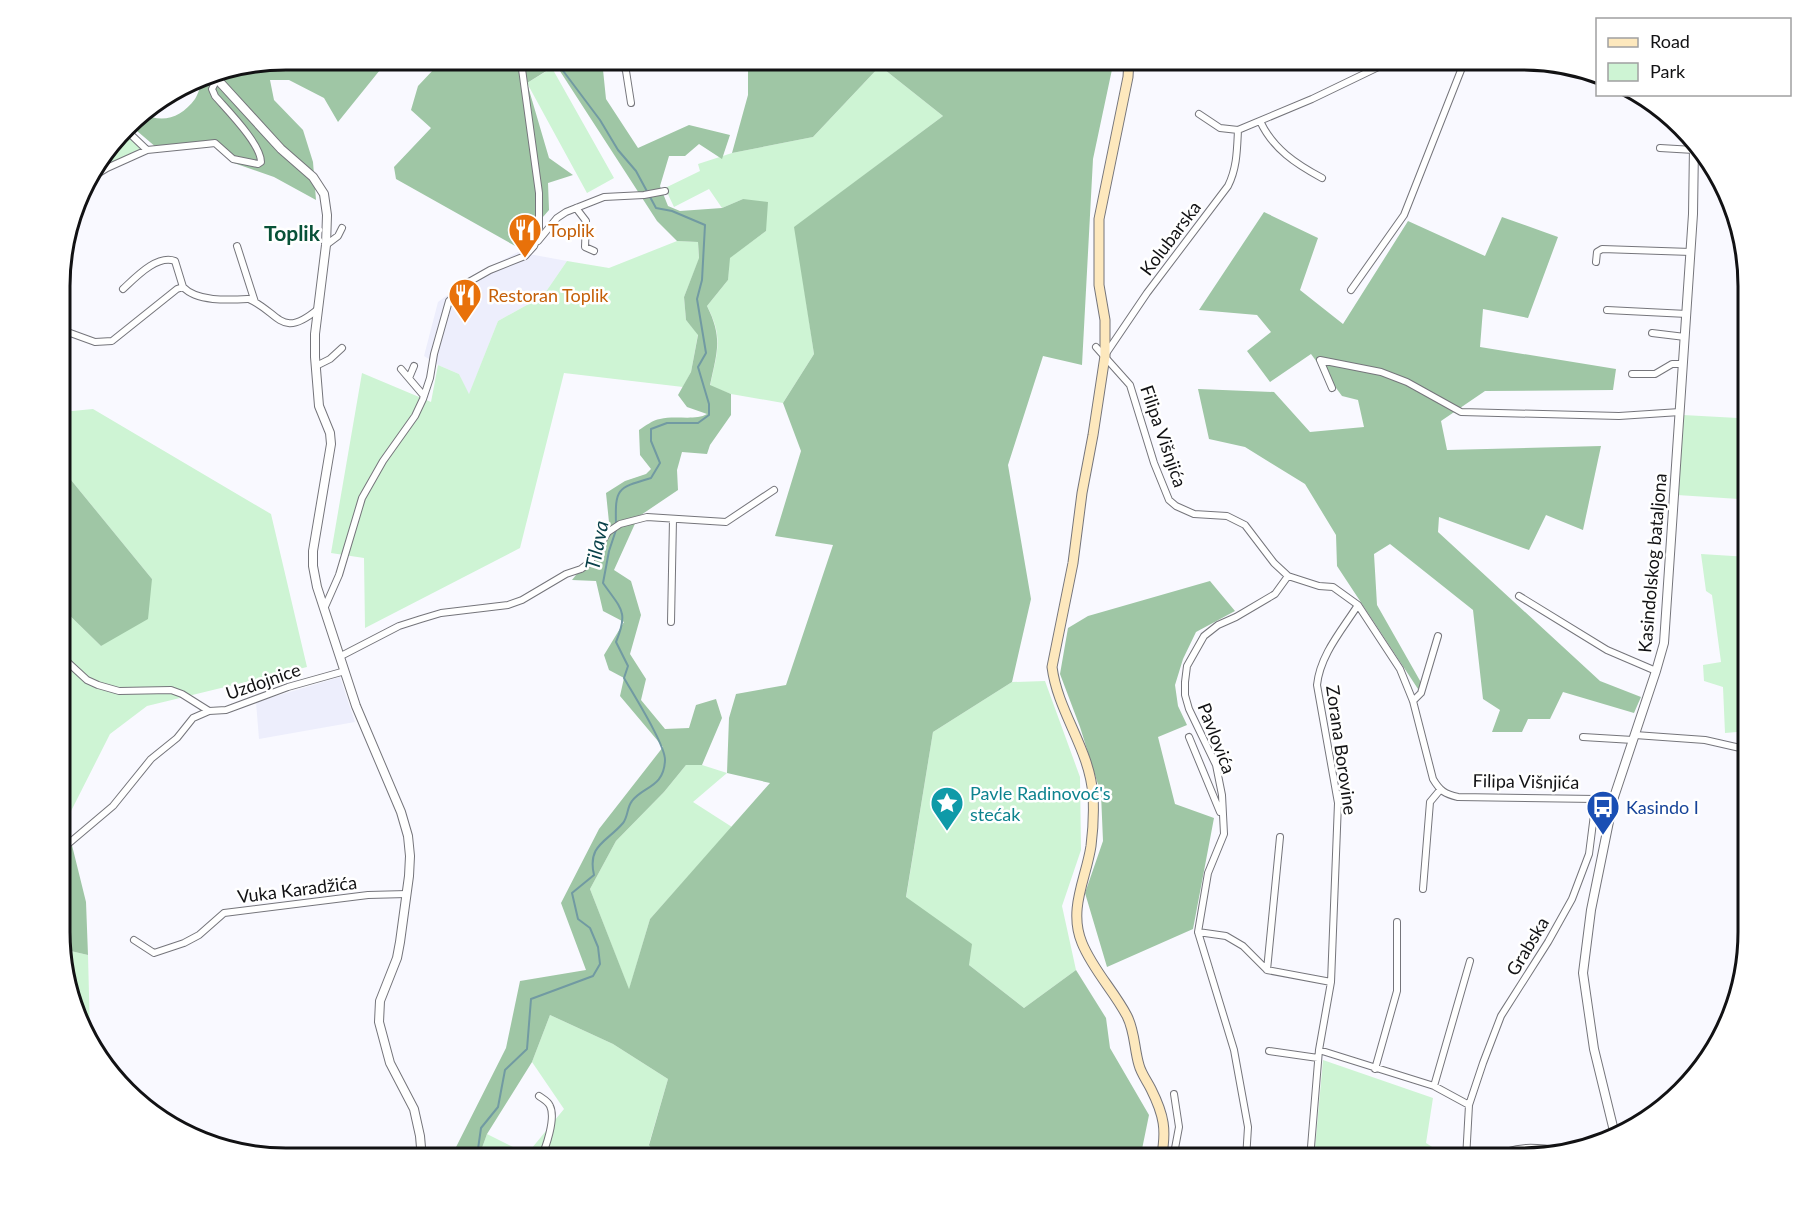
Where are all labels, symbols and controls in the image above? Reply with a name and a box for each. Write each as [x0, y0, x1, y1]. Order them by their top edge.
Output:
legend [1596, 18, 1791, 96]
text: Road [1650, 30, 1690, 52]
text: Park [1650, 60, 1686, 82]
street label: Kolubarska [1135, 197, 1205, 279]
restaurant icon: Toplik [507, 212, 543, 259]
place label: Toplik [548, 219, 595, 241]
district label: Toplik [264, 220, 321, 245]
restaurant icon: Restoran Toplik [447, 277, 483, 324]
place label: Restoran Toplik [488, 284, 609, 306]
street label: Filipa Višnjića [1136, 382, 1192, 490]
street label: Kasindolskog bataljona [1633, 472, 1671, 654]
water label: Tilava [579, 518, 613, 572]
street label: Uzdojnice [223, 658, 303, 704]
street label: Zorana Borovine [1322, 684, 1362, 816]
street label: Pavlovića [1193, 700, 1241, 776]
street label: Filipa Višnjića [1473, 769, 1579, 793]
place label: Pavle Radinovoć's stećak [970, 782, 1111, 825]
place icon: Pavle Radinovoć's stećak [929, 785, 965, 832]
bus stop icon: Kasindo I [1585, 789, 1621, 836]
place label: Kasindo I [1626, 796, 1699, 818]
street label: Vuka Karadžića [236, 871, 358, 907]
street label: Grabska [1501, 913, 1553, 979]

